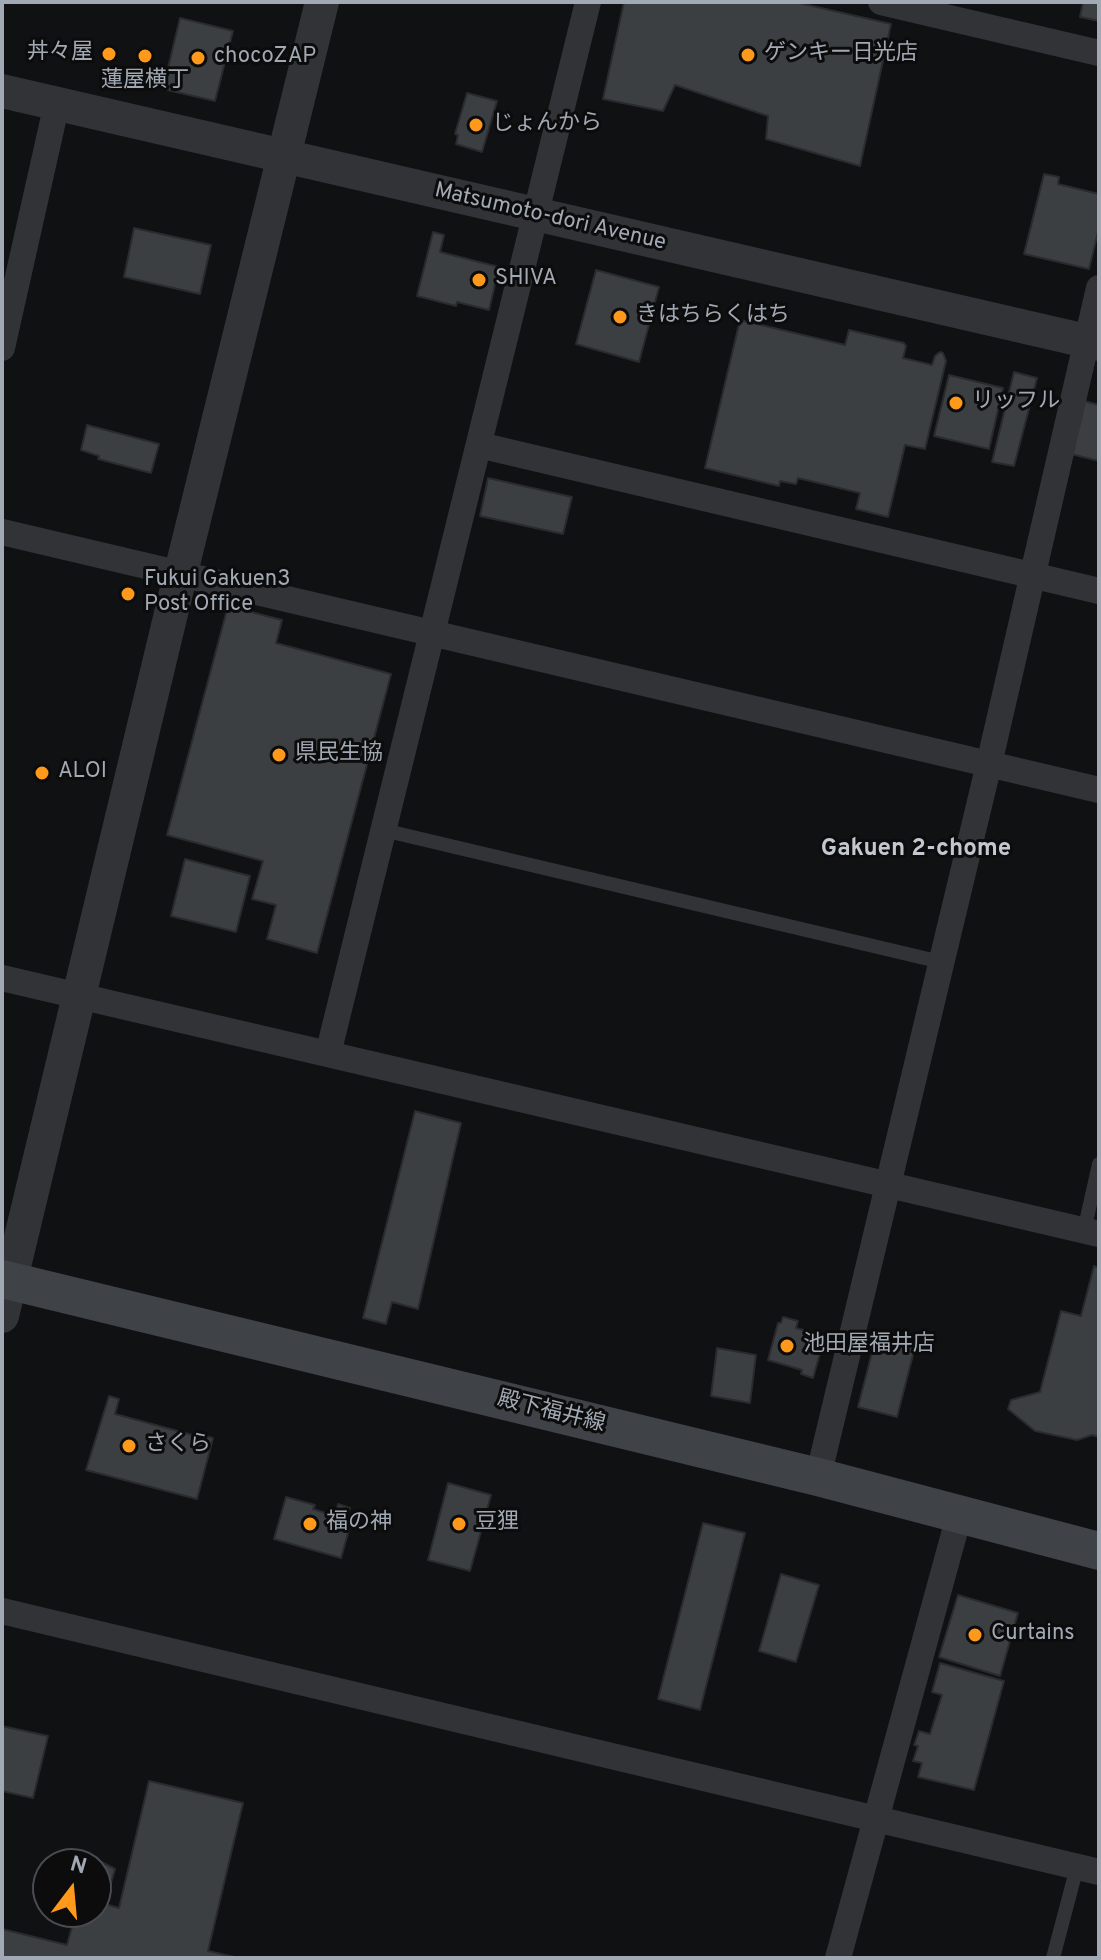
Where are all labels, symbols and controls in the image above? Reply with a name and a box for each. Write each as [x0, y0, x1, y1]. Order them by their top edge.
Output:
place label: 丼々屋 [27, 41, 93, 67]
place label: ゲンキー日光店 [764, 42, 918, 68]
marker: 丼々屋 [100, 45, 118, 63]
place label: chocoZAP [214, 45, 316, 71]
marker: ゲンキー日光店 [739, 46, 757, 64]
marker: 蓮屋横丁 [136, 47, 154, 65]
marker: chocoZAP [189, 49, 207, 67]
place label: 蓮屋横丁 [101, 69, 189, 95]
place label: じょんから [492, 112, 602, 138]
marker: じょんから [467, 116, 485, 134]
street label: Matsumoto-dori Avenue [432, 179, 668, 257]
place label: SHIVA [495, 267, 557, 293]
marker: SHIVA [470, 271, 488, 289]
place label: きはちらくはち [636, 304, 790, 330]
marker: きはちらくはち [611, 308, 629, 326]
place label: リッフル [972, 390, 1060, 416]
marker: リッフル [947, 394, 965, 412]
place label: Fukui Gakuen3 Post Office [144, 568, 290, 620]
marker: Fukui Gakuen3 Post Office [119, 585, 137, 603]
place label: 県民生協 [295, 742, 383, 768]
marker: 県民生協 [270, 746, 288, 764]
place label: ALOI [58, 760, 107, 786]
marker: ALOI [33, 764, 51, 782]
district label: Gakuen 2-chome [821, 836, 1011, 864]
place label: 池田屋福井店 [803, 1333, 935, 1359]
marker: 池田屋福井店 [778, 1337, 796, 1355]
street label: 殿下福井線 [494, 1387, 608, 1439]
place label: さくら [145, 1433, 211, 1459]
marker: さくら [120, 1437, 138, 1455]
place label: 福の神 [326, 1511, 392, 1537]
place label: 豆狸 [475, 1511, 519, 1537]
marker: 福の神 [301, 1515, 319, 1533]
marker: 豆狸 [450, 1515, 468, 1533]
place label: Curtains [991, 1622, 1075, 1648]
marker: Curtains [966, 1626, 984, 1644]
north arrow [32, 1848, 112, 1928]
text: N [67, 1851, 90, 1882]

